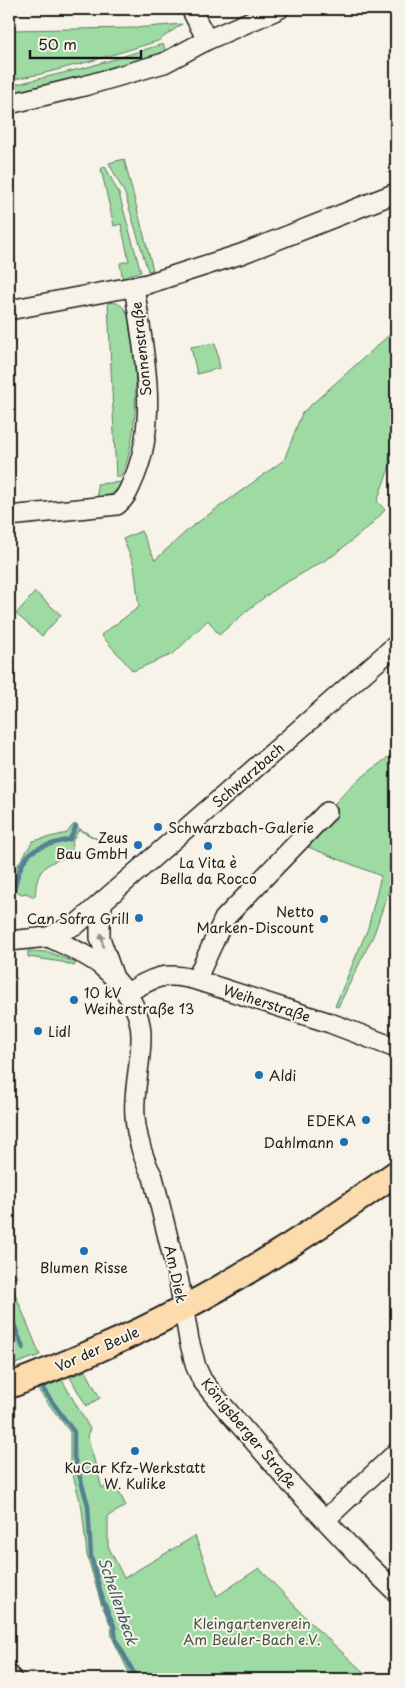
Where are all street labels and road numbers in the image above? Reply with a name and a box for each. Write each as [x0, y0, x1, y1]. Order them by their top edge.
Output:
street label: Sonnenstraße [126, 301, 156, 397]
street label: Schwarzbach [207, 738, 289, 812]
street label: Weiherstraße [221, 979, 313, 1027]
street label: Am Diek [160, 1243, 192, 1305]
street label: Vor der Beule [52, 1321, 143, 1377]
street label: Königsberger Straße [196, 1373, 302, 1493]

